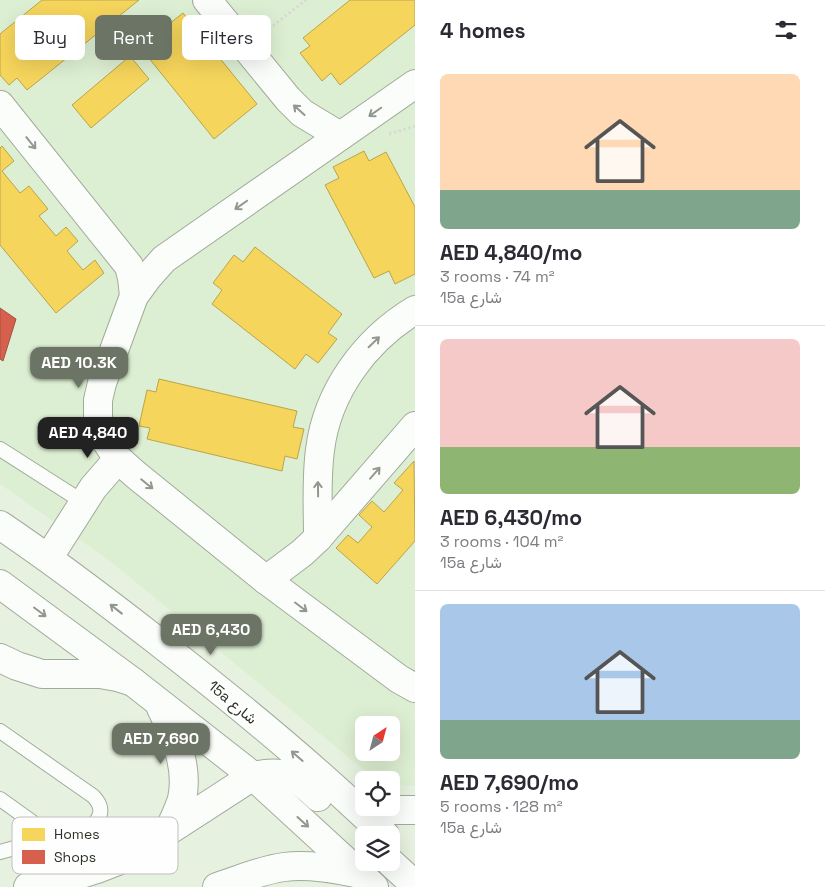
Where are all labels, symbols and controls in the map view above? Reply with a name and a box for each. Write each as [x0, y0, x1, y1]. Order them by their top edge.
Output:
chip: Buy [15, 15, 85, 60]
chip: Rent [95, 15, 172, 60]
chip: Filters [182, 15, 271, 60]
icon: filters [772, 16, 800, 44]
text: 4 homes [440, 17, 526, 44]
one-way arrow [293, 104, 305, 116]
icon: home [575, 106, 665, 196]
one-way arrow [368, 107, 382, 117]
one-way arrow [25, 136, 36, 149]
one-way arrow [235, 200, 249, 210]
text: AED 4,840/mo [440, 239, 582, 266]
text: 3 rooms · 74 m² [440, 266, 555, 287]
text: 15a شارع [440, 287, 502, 308]
one-way arrow [368, 336, 380, 348]
pin: AED 10.3K [22, 346, 136, 389]
text: AED 10.3K [41, 352, 117, 373]
icon: home [575, 372, 665, 462]
pin: AED 4,840 [31, 416, 145, 459]
text: AED 4,840 [49, 422, 127, 443]
one-way arrow [369, 466, 380, 479]
one-way arrow [140, 478, 153, 489]
one-way arrow [313, 482, 323, 498]
text: AED 6,430/mo [440, 504, 582, 531]
text: 3 rooms · 104 m² [440, 531, 563, 552]
text: 15a شارع [440, 552, 502, 573]
one-way arrow [294, 602, 308, 612]
one-way arrow [110, 604, 123, 615]
one-way arrow [33, 607, 47, 617]
pin: AED 6,430 [154, 614, 268, 656]
text: AED 6,430 [172, 619, 250, 640]
icon: home [575, 637, 665, 727]
street label: 15a شارع [203, 676, 261, 730]
north arrow [355, 716, 400, 761]
map controls [355, 716, 400, 871]
pin: AED 7,690 [104, 722, 218, 765]
text: AED 7,690 [123, 728, 199, 749]
one-way arrow [290, 750, 303, 761]
text: AED 7,690/mo [440, 769, 579, 796]
button: locate [355, 771, 400, 816]
text: 5 rooms · 128 m² [440, 796, 563, 817]
one-way arrow [297, 816, 310, 828]
legend [12, 817, 178, 874]
text: 15a شارع [440, 817, 502, 838]
text: Homes [54, 825, 100, 843]
button: layers [355, 826, 400, 871]
text: Shops [54, 848, 96, 866]

